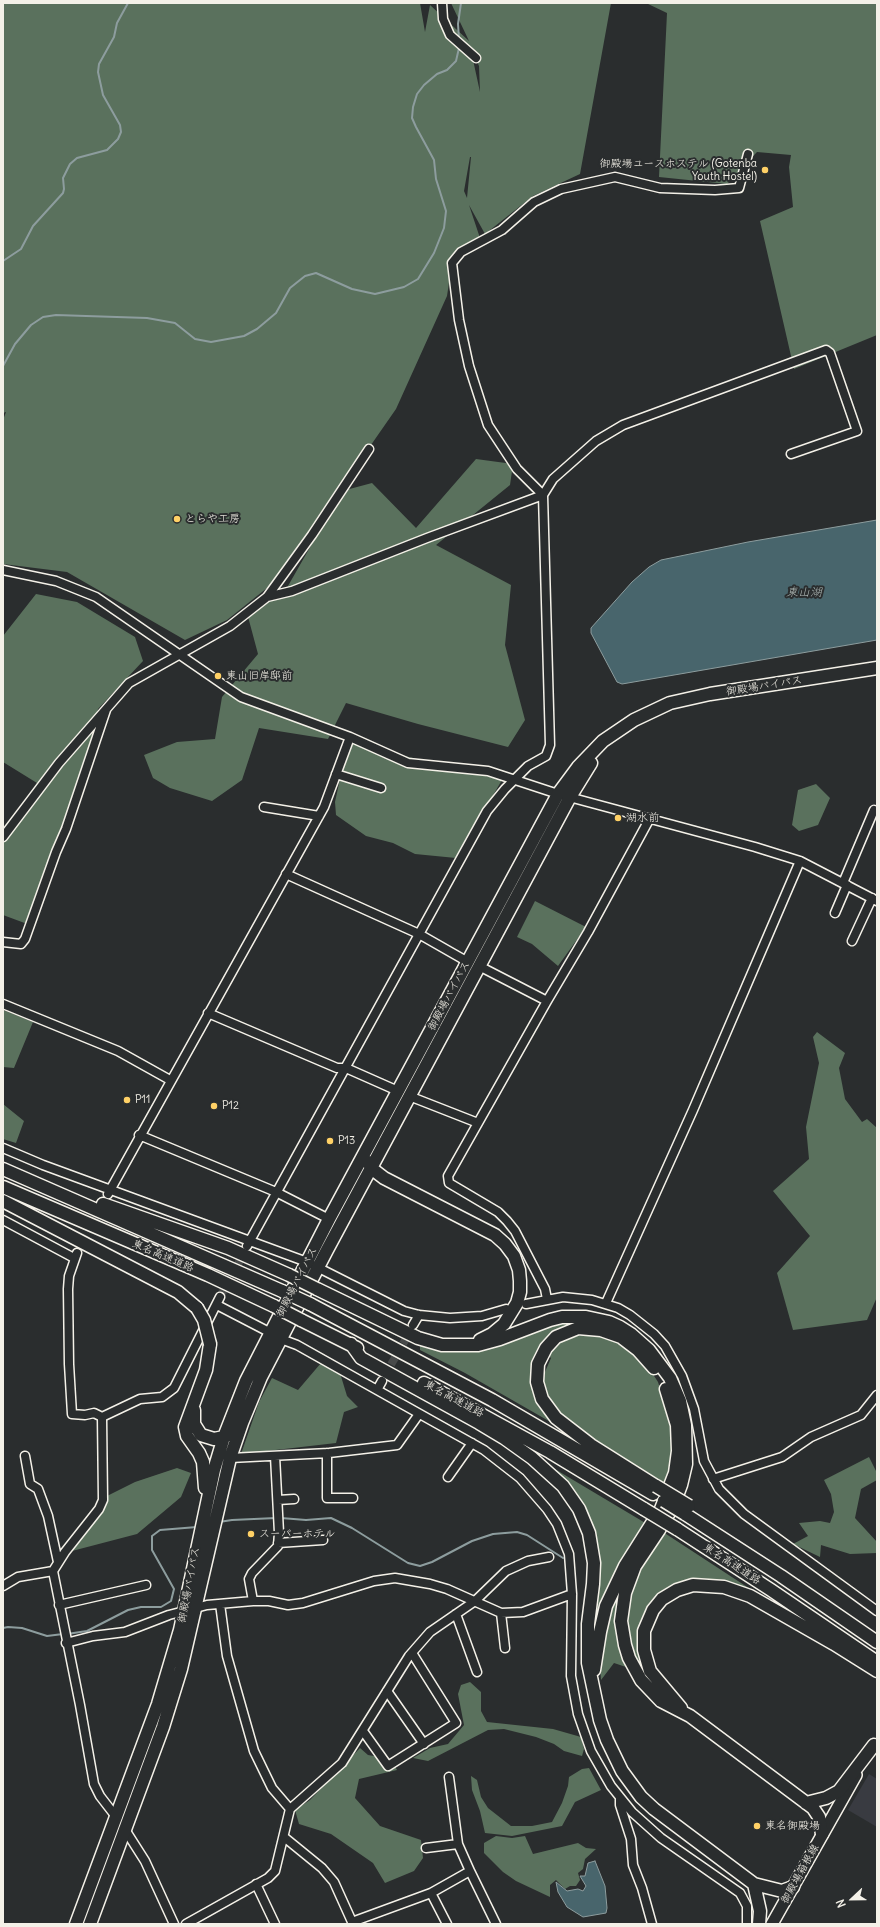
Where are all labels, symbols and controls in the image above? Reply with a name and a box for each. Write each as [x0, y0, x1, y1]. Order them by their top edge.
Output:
place label: 御殿場ユースホステル (Gotenba Youth Hostel) [599, 157, 757, 183]
marker: 御殿場ユースホステル (Gotenba Youth Hostel) [760, 165, 770, 175]
place label: とらや工房 [185, 512, 240, 526]
marker: とらや工房 [172, 514, 182, 524]
water label: 東山湖 [786, 586, 822, 600]
place label: 東山旧岸邸前 [226, 669, 292, 683]
marker: 東山旧岸邸前 [213, 671, 223, 681]
street label: 御殿場バイパス [725, 673, 803, 699]
place label: 湖水前 [626, 811, 659, 825]
marker: 湖水前 [613, 813, 623, 823]
street label: 御殿場バイパス [425, 959, 473, 1033]
place label: P11 [135, 1093, 150, 1107]
marker: P11 [122, 1095, 132, 1105]
place label: P12 [222, 1099, 239, 1113]
marker: P12 [209, 1101, 219, 1111]
place label: P13 [338, 1134, 355, 1148]
marker: P13 [325, 1136, 335, 1146]
street label: 東名高速道路 [130, 1237, 196, 1275]
street label: 御殿場バイパス [274, 1245, 320, 1319]
street label: 東名高速道路 [422, 1378, 486, 1420]
place label: スーパーホテル [259, 1527, 336, 1541]
marker: スーパーホテル [246, 1529, 256, 1539]
street label: 東名高速道路 [701, 1540, 763, 1588]
street label: 御殿場バイパス [175, 1546, 203, 1624]
place label: 東名御殿場 [765, 1819, 820, 1833]
marker: 東名御殿場 [752, 1821, 762, 1831]
street label: 御殿場箱根線 [778, 1842, 822, 1906]
north arrow [832, 1879, 872, 1919]
text: N [833, 1897, 849, 1910]

